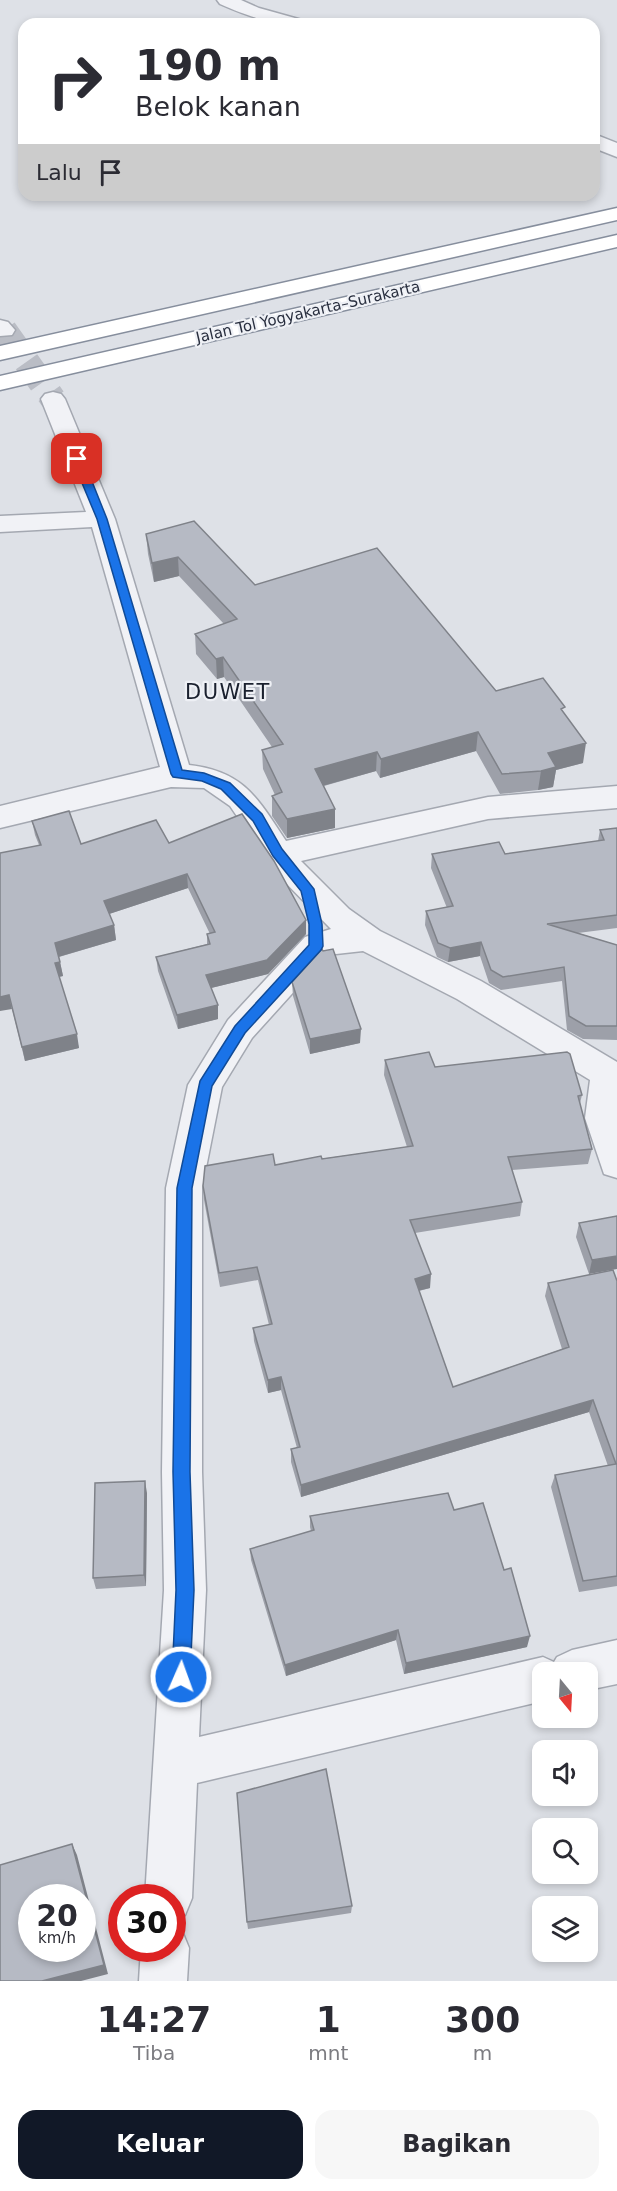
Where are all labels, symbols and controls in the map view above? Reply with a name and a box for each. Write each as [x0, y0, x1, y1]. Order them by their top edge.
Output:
text: 190 m [135, 41, 281, 90]
icon: right [36, 42, 114, 120]
text: Belok kanan [135, 91, 301, 122]
icon: arrive [94, 156, 127, 189]
text: Lalu [36, 160, 82, 185]
street label: Jalan Tol Yogyakarta–Surakarta [193, 277, 422, 347]
pin [51, 433, 102, 484]
icon: arrive [60, 442, 93, 475]
district label: DUWET [185, 680, 271, 704]
position arrow [149, 1645, 213, 1709]
north arrow [532, 1662, 598, 1728]
map controls [532, 1662, 598, 1962]
button: sound [532, 1740, 598, 1806]
button: search [532, 1818, 598, 1884]
speed limit sign: 30 [108, 1884, 186, 1962]
button: layers [532, 1896, 598, 1962]
text: 20 [36, 1898, 78, 1933]
text: km/h [38, 1929, 76, 1947]
text: 14:27 [97, 1999, 211, 2040]
text: 1 [316, 1999, 341, 2040]
text: 300 [445, 1999, 520, 2040]
text: Tiba [133, 2041, 175, 2065]
text: mnt [308, 2041, 348, 2065]
text: m [473, 2041, 492, 2065]
button: Keluar [18, 2110, 303, 2179]
button: Bagikan [315, 2110, 599, 2179]

